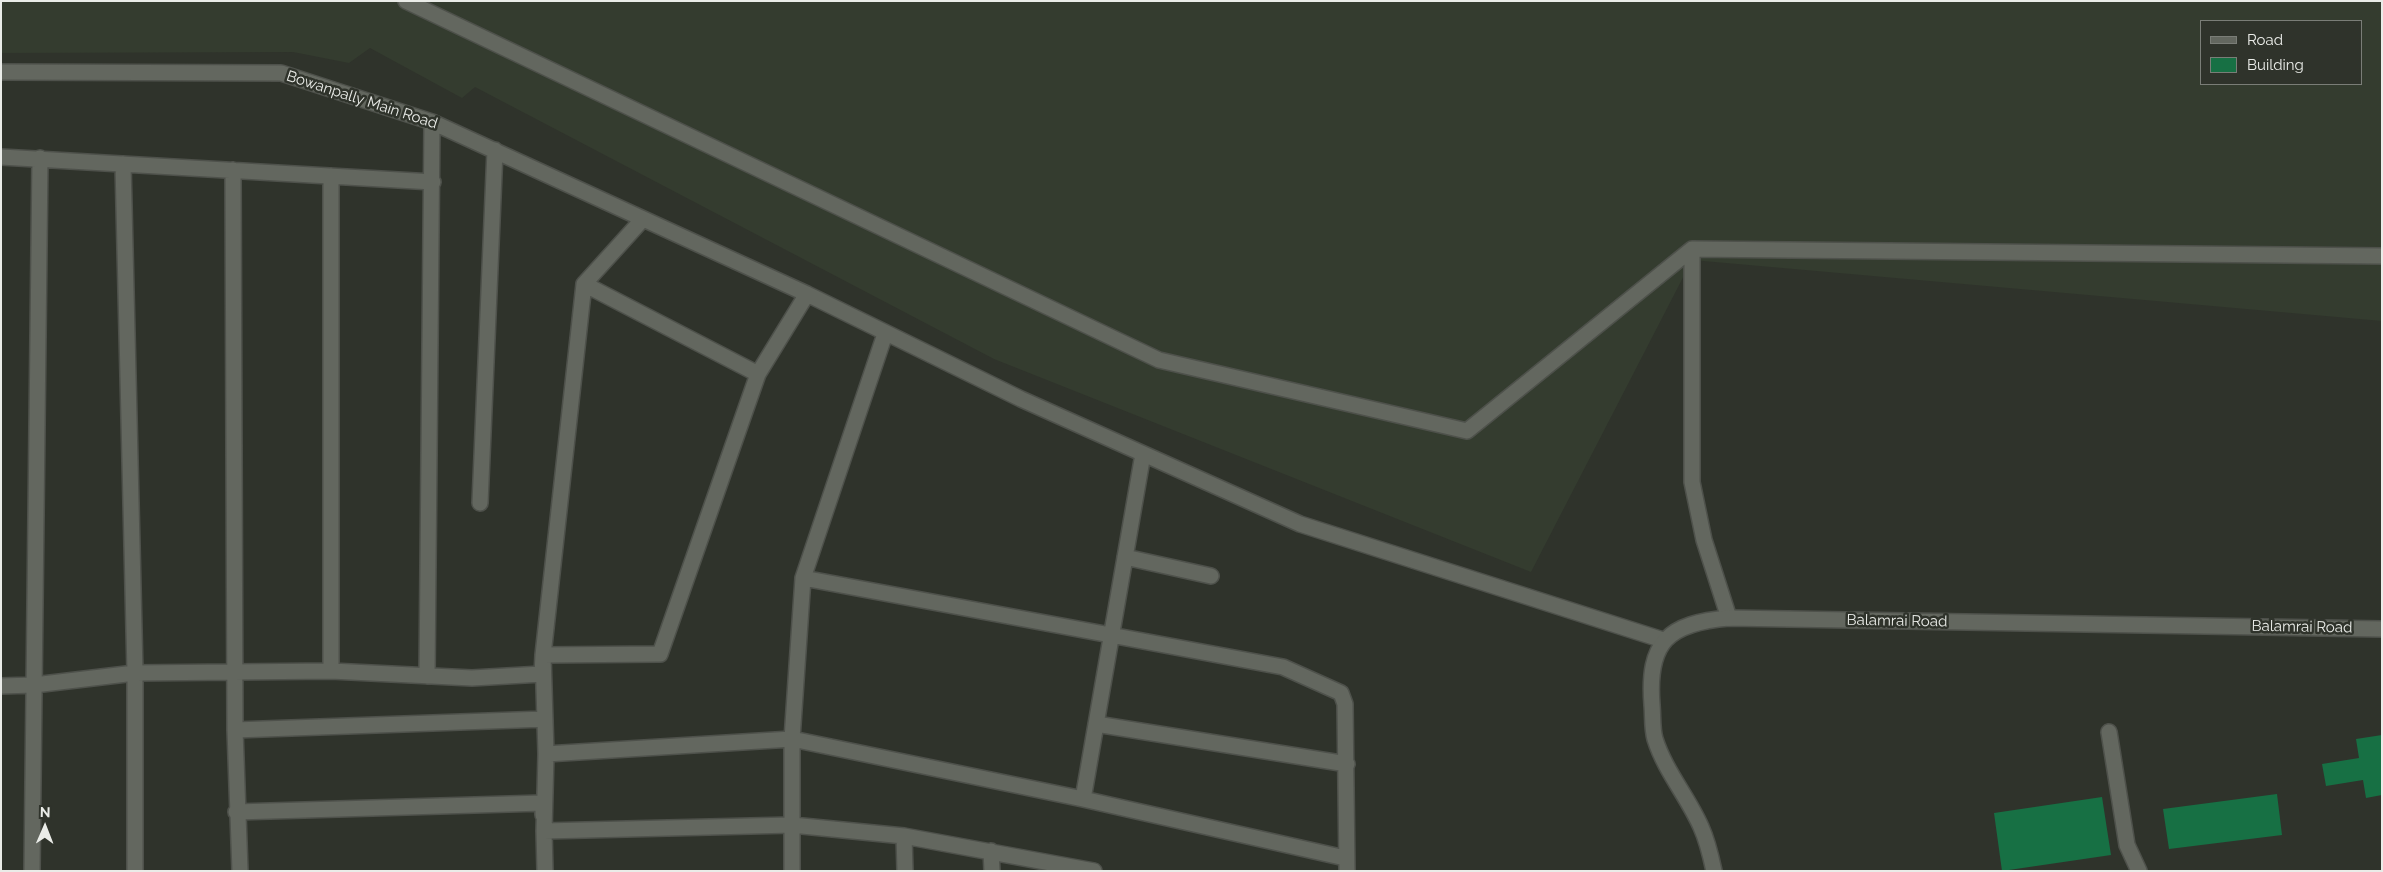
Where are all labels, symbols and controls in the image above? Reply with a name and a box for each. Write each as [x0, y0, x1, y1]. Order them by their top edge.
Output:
legend [2200, 20, 2363, 85]
text: Road [2247, 31, 2283, 49]
text: Building [2247, 56, 2304, 74]
street label: Bowanpally Main Road [284, 67, 440, 133]
street label: Balamrai Road [1847, 611, 1947, 631]
street label: Balamrai Road [2252, 617, 2352, 637]
north arrow [20, 802, 70, 852]
text: N [40, 804, 51, 820]

